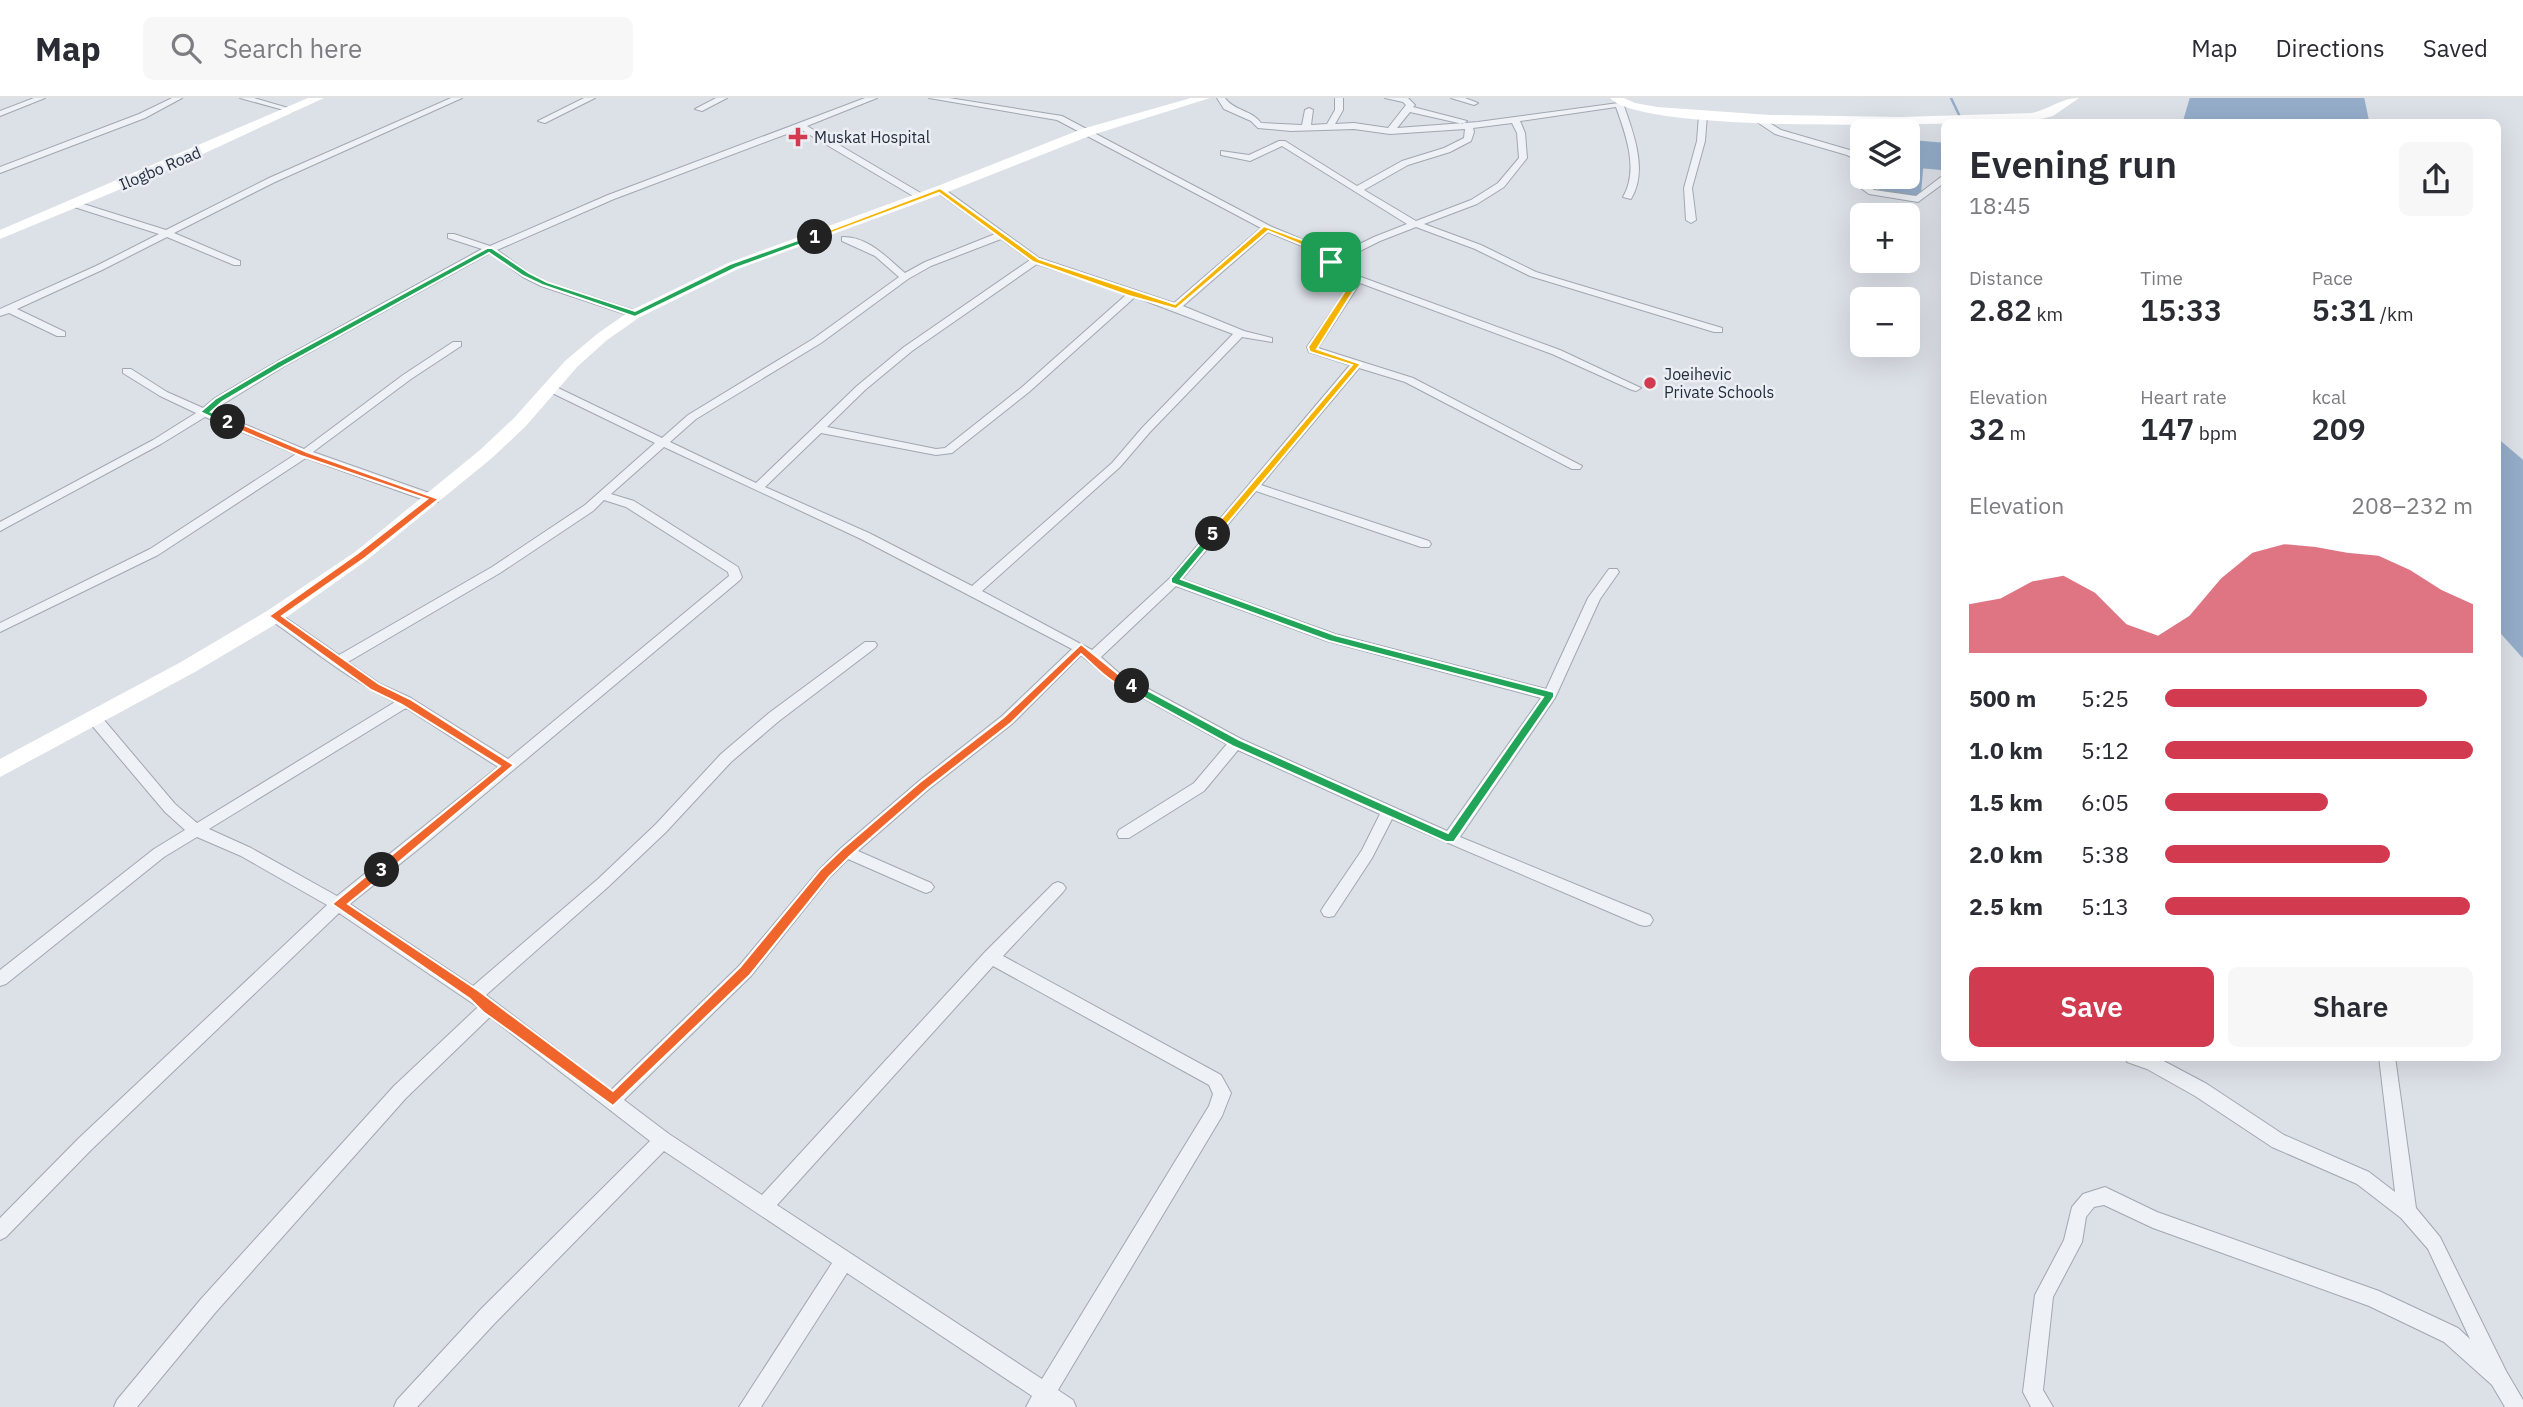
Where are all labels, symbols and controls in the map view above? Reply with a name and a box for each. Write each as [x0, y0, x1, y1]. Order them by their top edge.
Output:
search box [143, 17, 633, 80]
text: Map [35, 27, 101, 70]
icon: search [167, 29, 205, 67]
text: Search here [223, 31, 362, 65]
text: Map [2191, 32, 2237, 64]
text: Directions [2275, 32, 2385, 64]
text: Saved [2423, 32, 2488, 64]
map controls [1850, 119, 1920, 357]
button: layers [1850, 119, 1920, 189]
marker: Muskat Hospital [788, 127, 808, 147]
place label: Muskat Hospital [814, 127, 930, 147]
text: Evening run [1969, 139, 2177, 188]
street label: Ilogbo Road [116, 142, 204, 194]
button: share [2399, 142, 2473, 216]
text: 18:45 [1969, 190, 2031, 220]
button: + [1850, 203, 1920, 273]
pin: 1 [798, 220, 832, 254]
text: 1 [809, 224, 820, 248]
pin [1301, 232, 1361, 292]
icon: arrive [1312, 243, 1350, 281]
text: Distance [1969, 266, 2043, 290]
text: Time [2140, 266, 2183, 290]
text: Pace [2312, 266, 2353, 290]
button: − [1850, 287, 1920, 357]
text: 2.82 [1969, 290, 2032, 329]
text: 15:33 [2140, 290, 2222, 329]
text: 5:31 [2312, 290, 2375, 329]
text: km [2032, 302, 2063, 326]
text: /km [2375, 302, 2414, 326]
place label: Joeihevic Private Schools [1664, 364, 1774, 402]
marker: Joeihevic Private Schools [1642, 375, 1658, 391]
text: Elevation [1969, 385, 2048, 409]
text: Heart rate [2140, 385, 2227, 409]
text: kcal [2312, 385, 2346, 409]
pin: 2 [210, 404, 246, 440]
text: 2 [222, 409, 233, 433]
text: 32 [1969, 409, 2005, 448]
text: 147 [2140, 409, 2194, 448]
text: 209 [2312, 409, 2366, 448]
text: m [2005, 421, 2026, 445]
text: bpm [2194, 421, 2237, 445]
text: Elevation [1969, 490, 2064, 520]
text: 208–232 m [2351, 490, 2473, 520]
pin: 5 [1196, 516, 1230, 551]
text: 5 [1207, 521, 1218, 545]
pin: 4 [1114, 668, 1150, 704]
text: 4 [1126, 673, 1137, 697]
text: 500 m [1969, 683, 2036, 713]
text: 5:25 [2081, 683, 2129, 713]
text: 1.0 km [1969, 735, 2043, 765]
text: 5:12 [2081, 735, 2129, 765]
text: 1.5 km [1969, 787, 2043, 817]
text: 6:05 [2081, 787, 2129, 817]
text: 2.0 km [1969, 839, 2043, 869]
text: 5:38 [2081, 839, 2129, 869]
pin: 3 [364, 852, 400, 888]
text: 3 [376, 857, 387, 881]
text: 2.5 km [1969, 891, 2043, 921]
text: 5:13 [2081, 891, 2129, 921]
button: Save [1969, 967, 2214, 1047]
button: Share [2228, 967, 2473, 1047]

